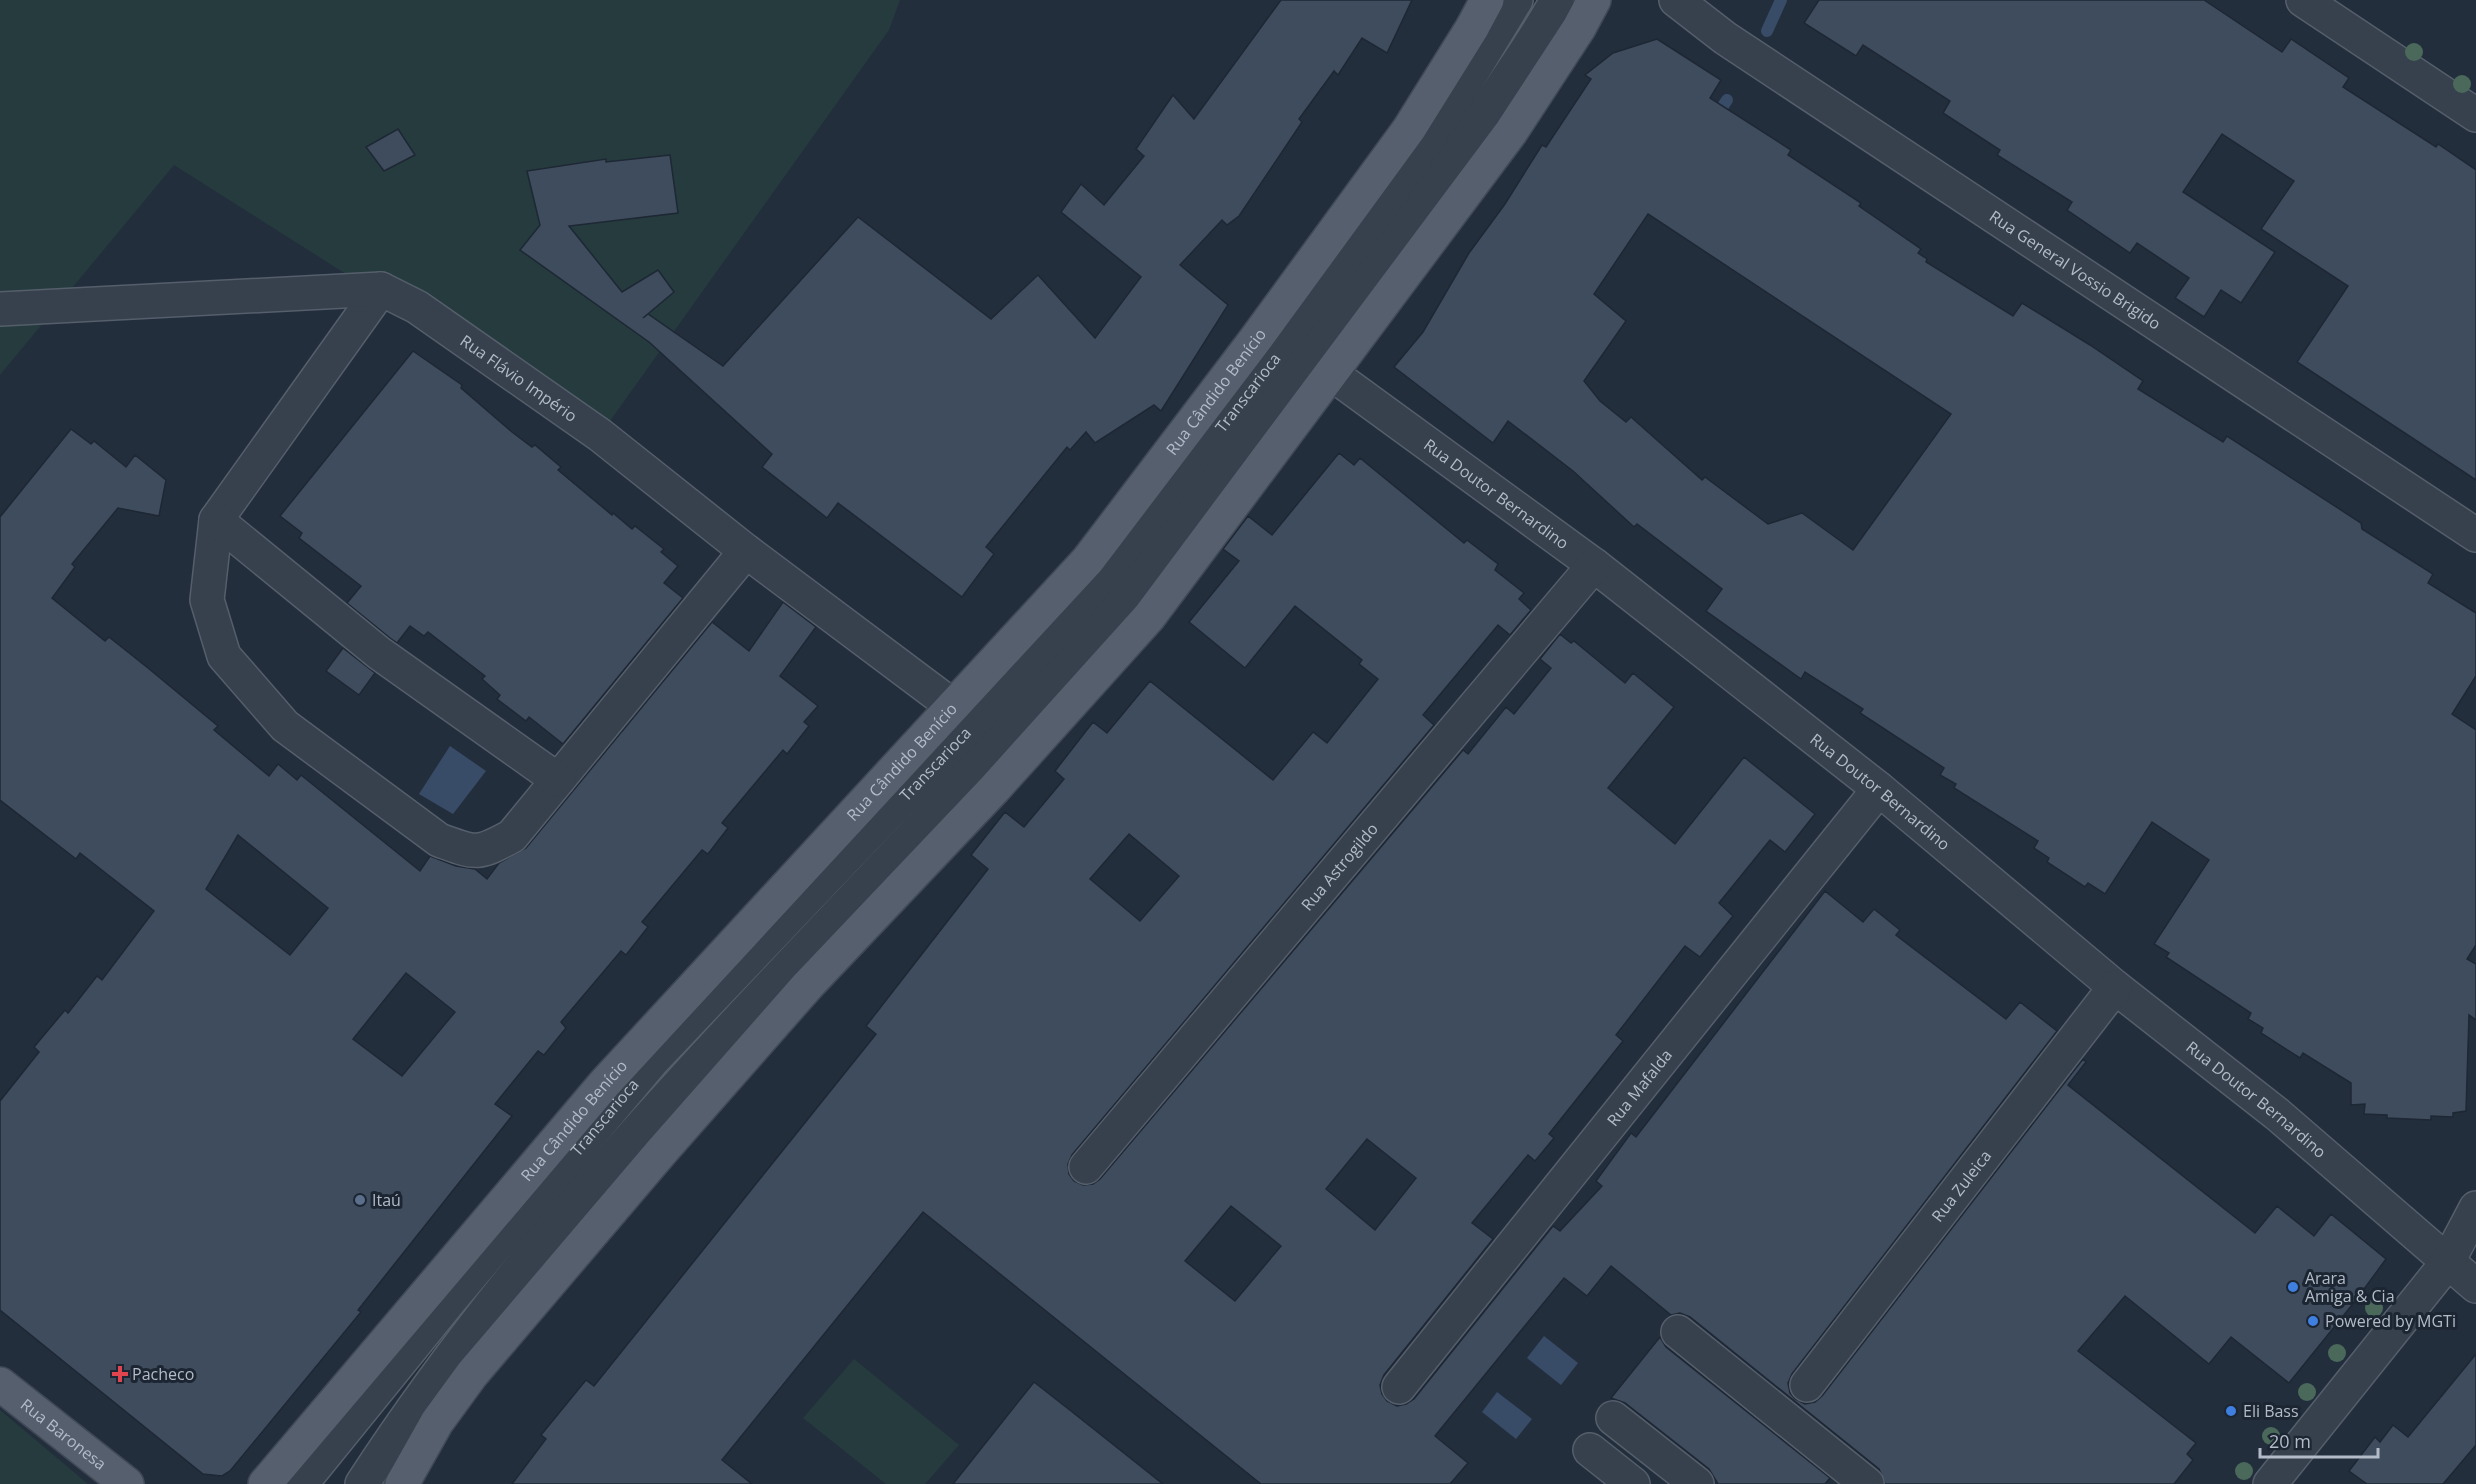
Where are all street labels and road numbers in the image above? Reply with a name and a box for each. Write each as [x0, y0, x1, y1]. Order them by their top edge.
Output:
street label: Rua General Vossio Brigido [1985, 205, 2165, 334]
street label: Rua Cândido Benício [1161, 324, 1271, 459]
street label: Rua Flávio Império [456, 330, 582, 427]
street label: Transcarioca [1210, 348, 1285, 437]
street label: Rua Doutor Bernardino [1419, 434, 1573, 554]
street label: Rua Cândido Benício [842, 698, 962, 826]
street label: Transcarioca [894, 722, 976, 806]
street label: Rua Doutor Bernardino [1806, 728, 1955, 855]
street label: Rua Astrogildo [1296, 818, 1383, 915]
street label: Rua Doutor Bernardino [2182, 1036, 2331, 1163]
street label: Rua Mafalda [1602, 1044, 1677, 1131]
street label: Rua Cândido Benício [515, 1055, 632, 1186]
street label: Transcarioca [565, 1074, 644, 1161]
street label: Rua Zuleica [1926, 1145, 1996, 1226]
street label: Rua Baronesa [16, 1393, 111, 1475]

